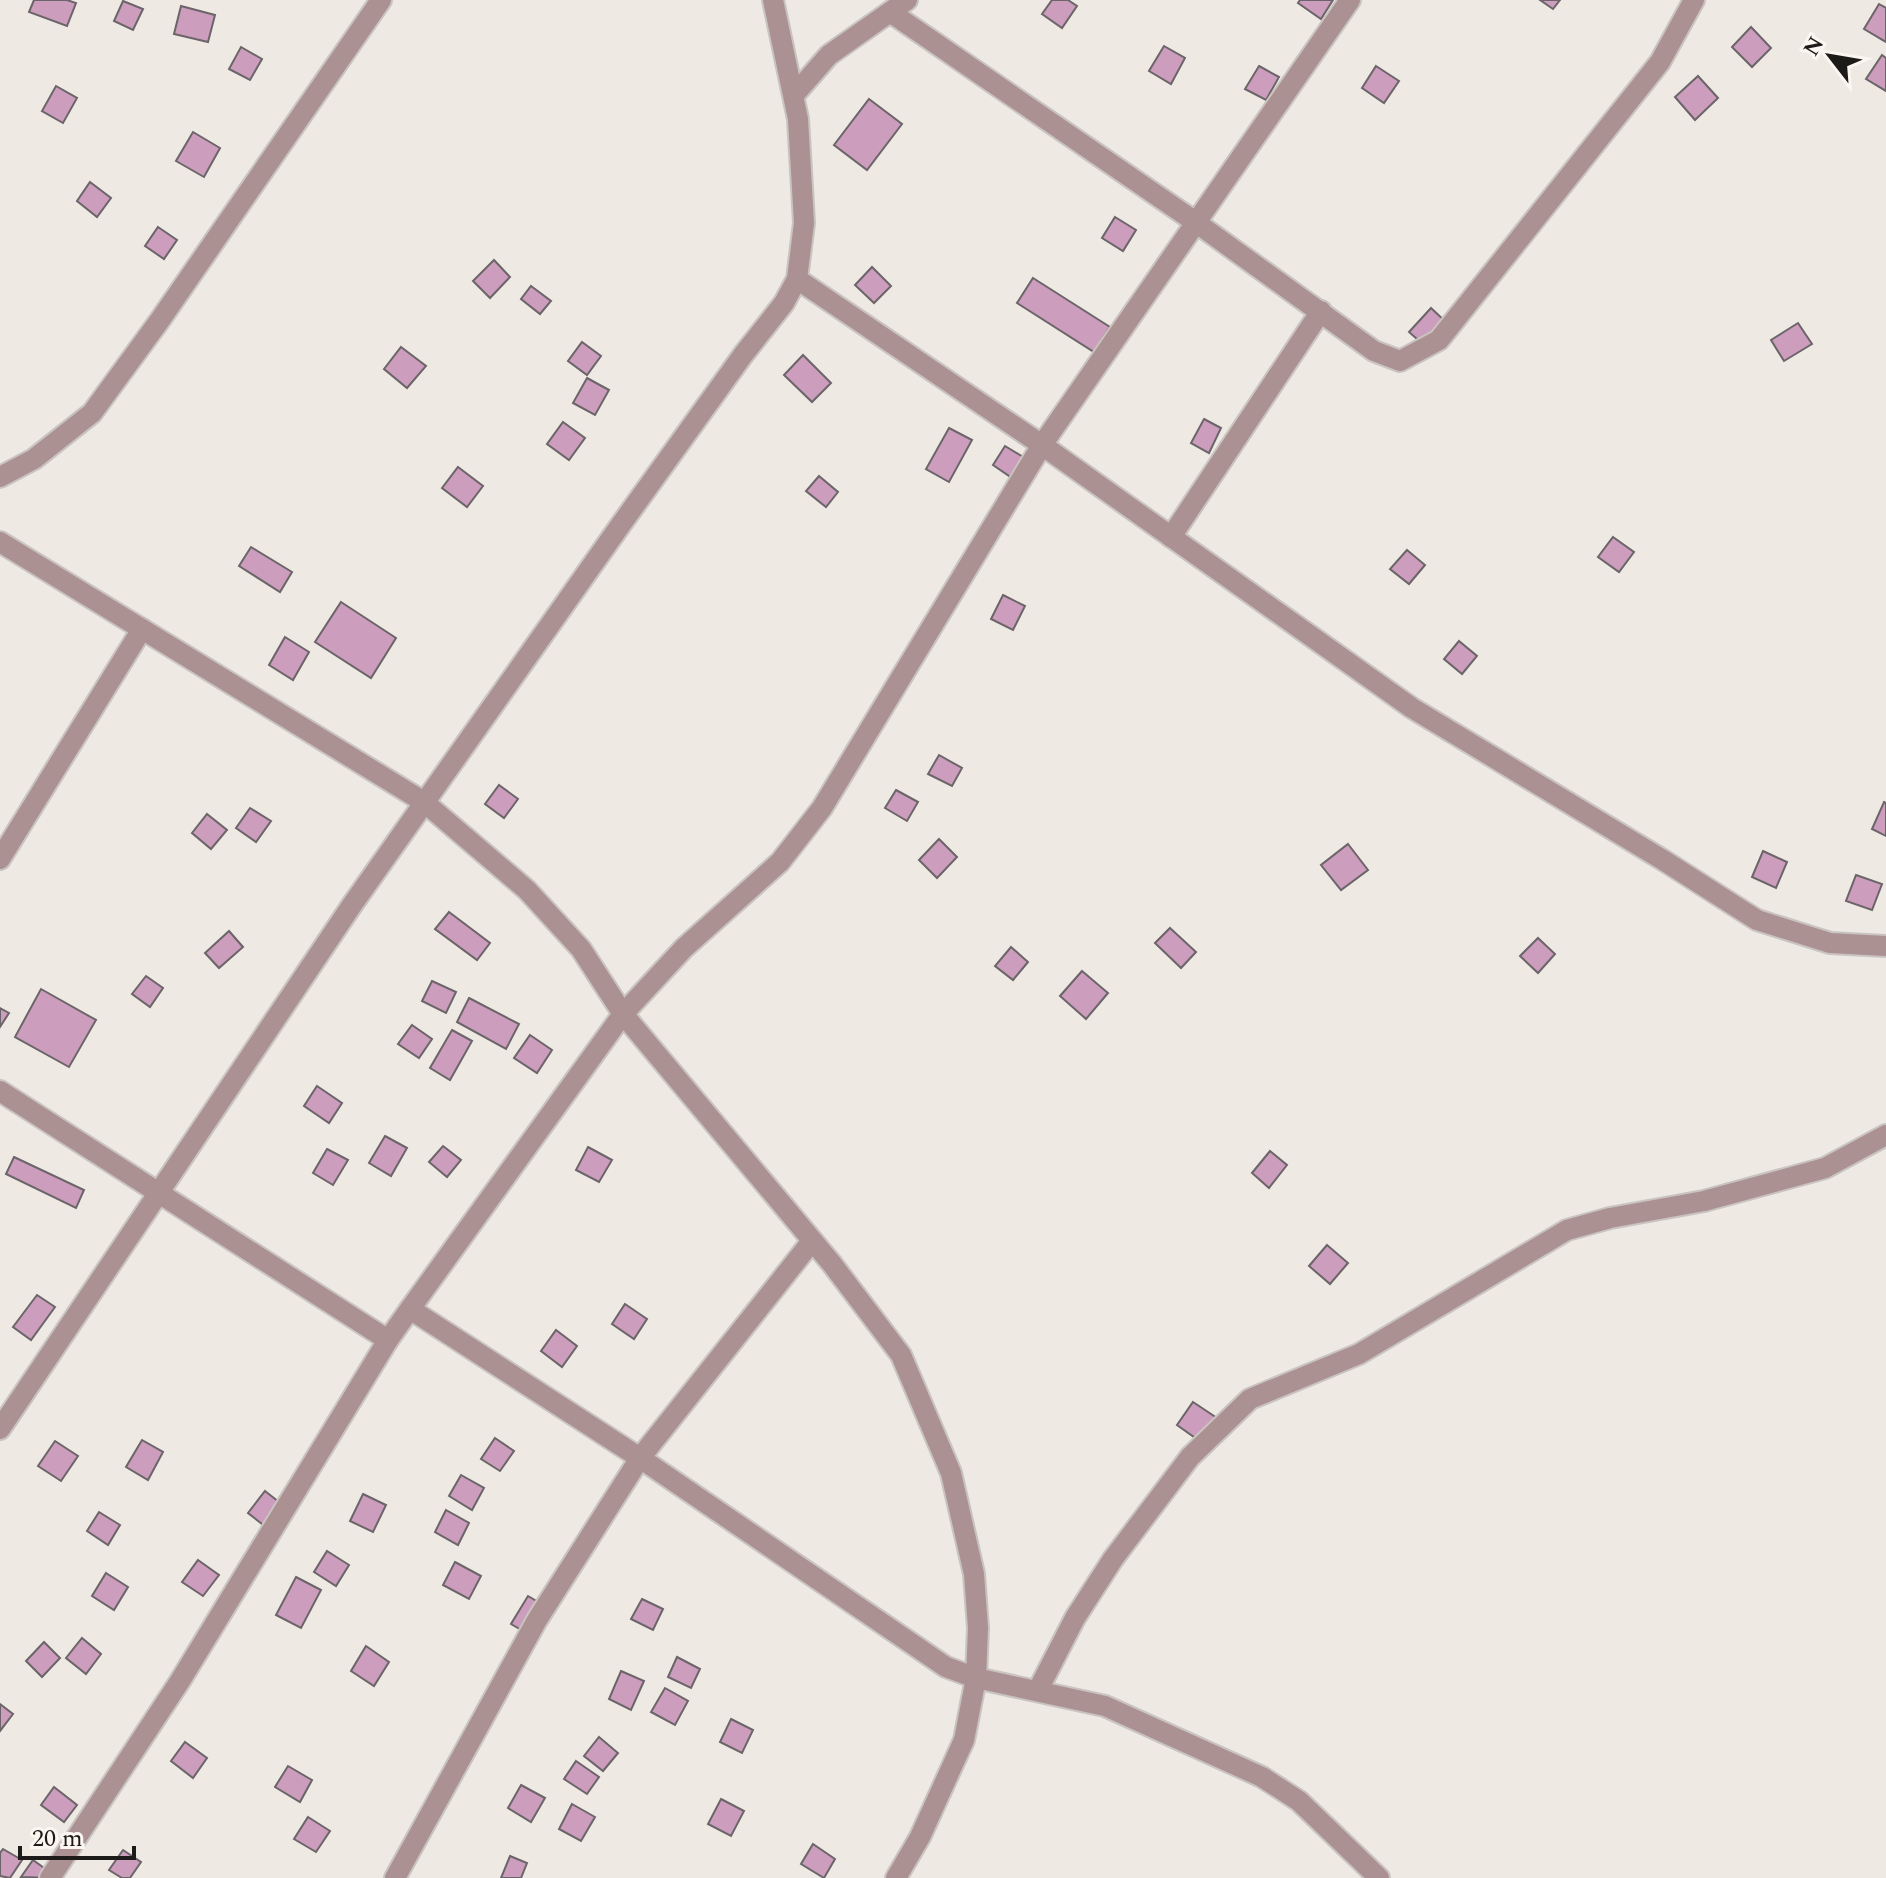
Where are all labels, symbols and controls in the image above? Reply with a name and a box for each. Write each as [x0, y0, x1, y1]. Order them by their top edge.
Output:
north arrow [1790, 16, 1870, 96]
text: N [1795, 30, 1833, 63]
scale bar [20, 1810, 134, 1860]
text: 20 m [32, 1821, 83, 1857]

